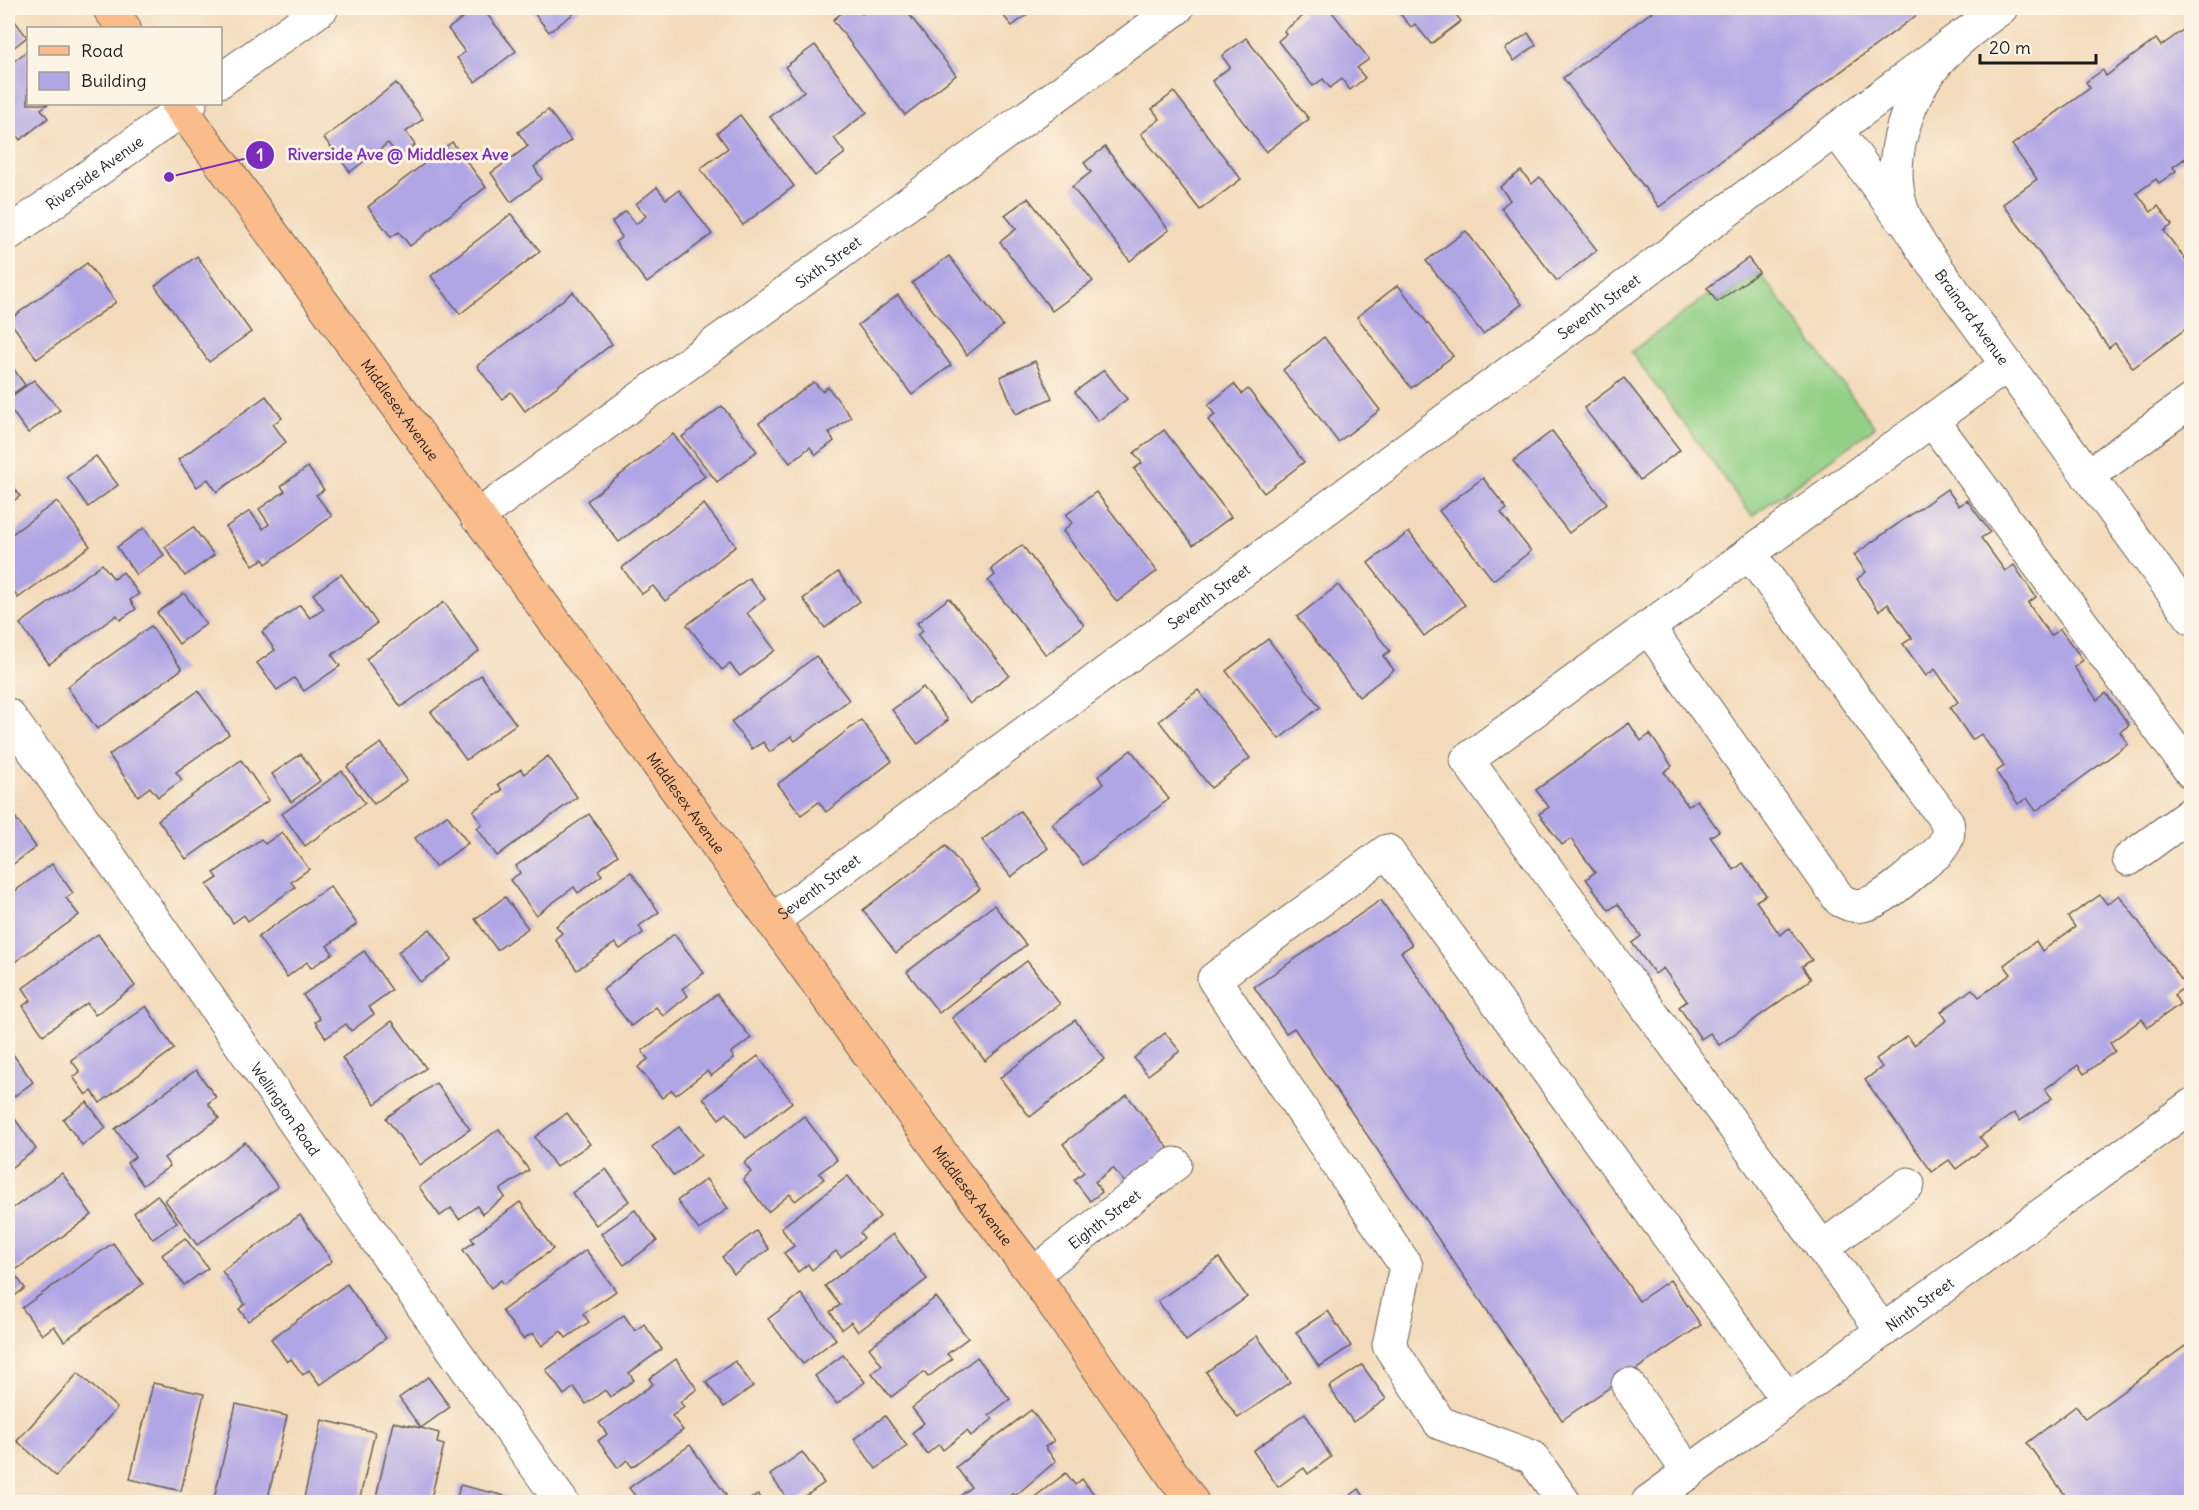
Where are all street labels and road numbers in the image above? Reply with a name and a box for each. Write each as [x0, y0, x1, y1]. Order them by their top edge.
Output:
street label: Riverside Avenue [42, 131, 147, 214]
street label: Sixth Street [791, 232, 865, 292]
street label: Brainard Avenue [1931, 265, 2013, 368]
street label: Seventh Street [1554, 270, 1643, 343]
street label: Middlesex Avenue [357, 355, 444, 464]
street label: Seventh Street [1164, 560, 1253, 633]
street label: Middlesex Avenue [643, 748, 729, 857]
street label: Seventh Street [774, 850, 863, 923]
street label: Wellington Road [247, 1059, 325, 1159]
street label: Middlesex Avenue [929, 1141, 1017, 1249]
street label: Eighth Street [1064, 1185, 1144, 1253]
street label: Ninth Street [1882, 1273, 1957, 1335]

